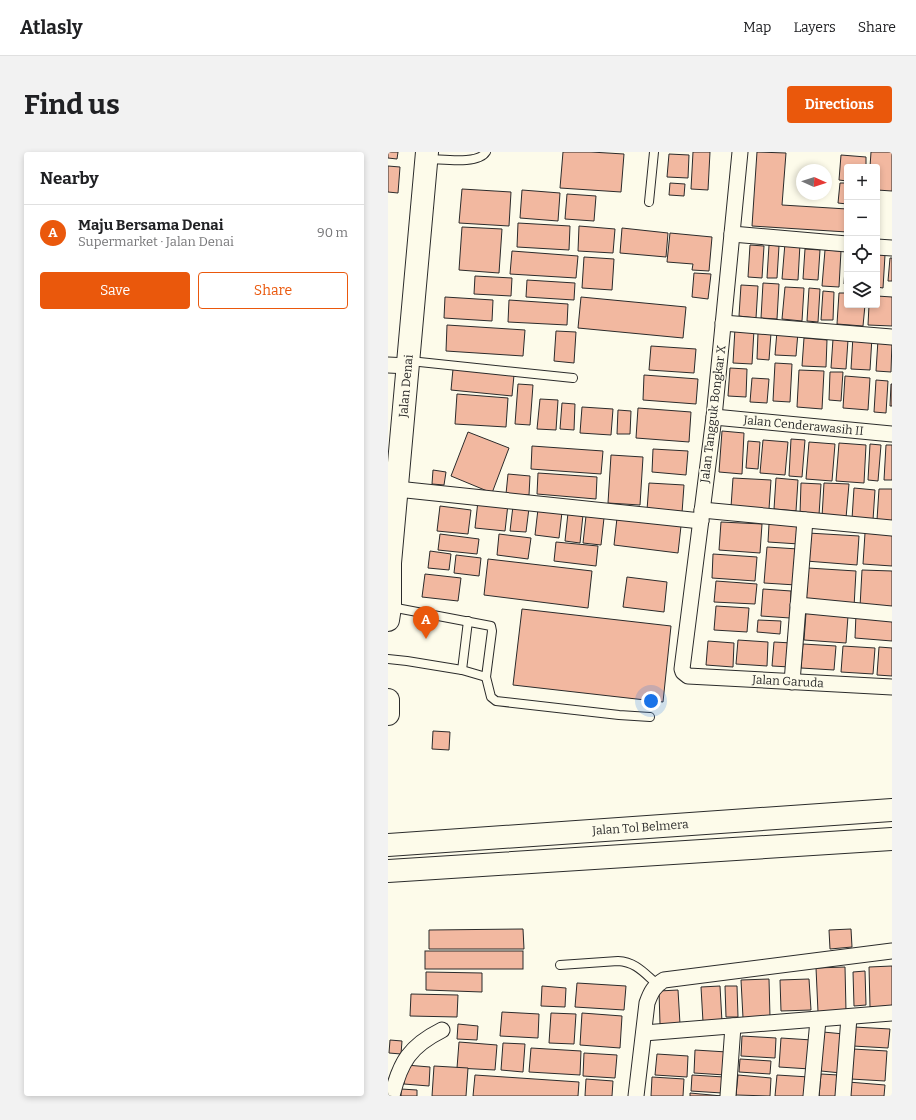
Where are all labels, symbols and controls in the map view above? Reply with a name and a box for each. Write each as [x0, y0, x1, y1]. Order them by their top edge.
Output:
text: Atlasly [20, 16, 82, 39]
text: Map [743, 19, 771, 36]
text: Layers [793, 19, 836, 36]
text: Share [858, 19, 896, 36]
button: Directions [787, 86, 892, 123]
text: Find us [24, 88, 120, 121]
north arrow [796, 164, 832, 200]
map controls [844, 164, 880, 308]
button: + [844, 164, 880, 200]
text: Nearby [40, 168, 99, 189]
button: − [844, 200, 880, 236]
text: Maju Bersama Denai [78, 216, 224, 234]
text: A [48, 225, 58, 240]
text: 90 m [317, 225, 348, 240]
text: Supermarket · Jalan Denai [78, 234, 234, 249]
button: locate [844, 236, 880, 272]
button: Save [40, 272, 190, 309]
button: Share [198, 272, 348, 309]
button: layers [844, 272, 880, 308]
street label: Jalan Tangguk Bongkar X [697, 344, 728, 485]
street label: Jalan Denai [396, 353, 416, 419]
street label: Jalan Cenderawasih II [742, 413, 864, 438]
pin: A [413, 606, 439, 639]
street label: Jalan Garuda [751, 672, 825, 690]
your location [641, 691, 661, 711]
street label: Jalan Tol Belmera [591, 817, 689, 838]

